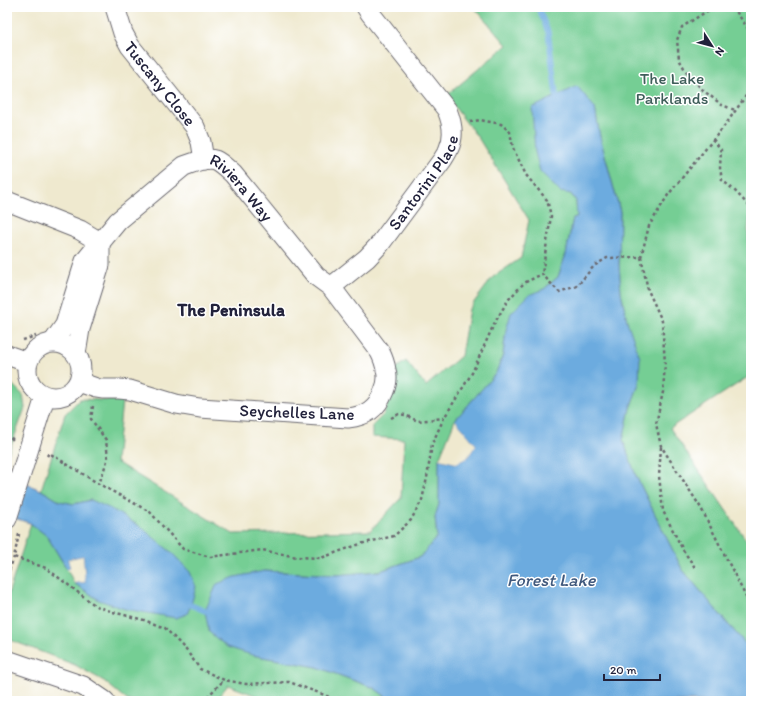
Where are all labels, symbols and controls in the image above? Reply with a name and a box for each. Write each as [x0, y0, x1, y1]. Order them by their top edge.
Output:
north arrow [692, 26, 732, 66]
street label: Tuscany Close [120, 37, 200, 130]
text: N [712, 45, 727, 58]
park label: The Lake Parklands [636, 68, 708, 108]
street label: Santorini Place [384, 134, 462, 234]
street label: Riviera Way [207, 149, 277, 225]
district label: The Peninsula [176, 299, 285, 321]
street label: Seychelles Lane [239, 400, 355, 424]
water label: Forest Lake [507, 569, 597, 591]
scale bar [604, 656, 660, 682]
text: 20 m [610, 663, 637, 677]

